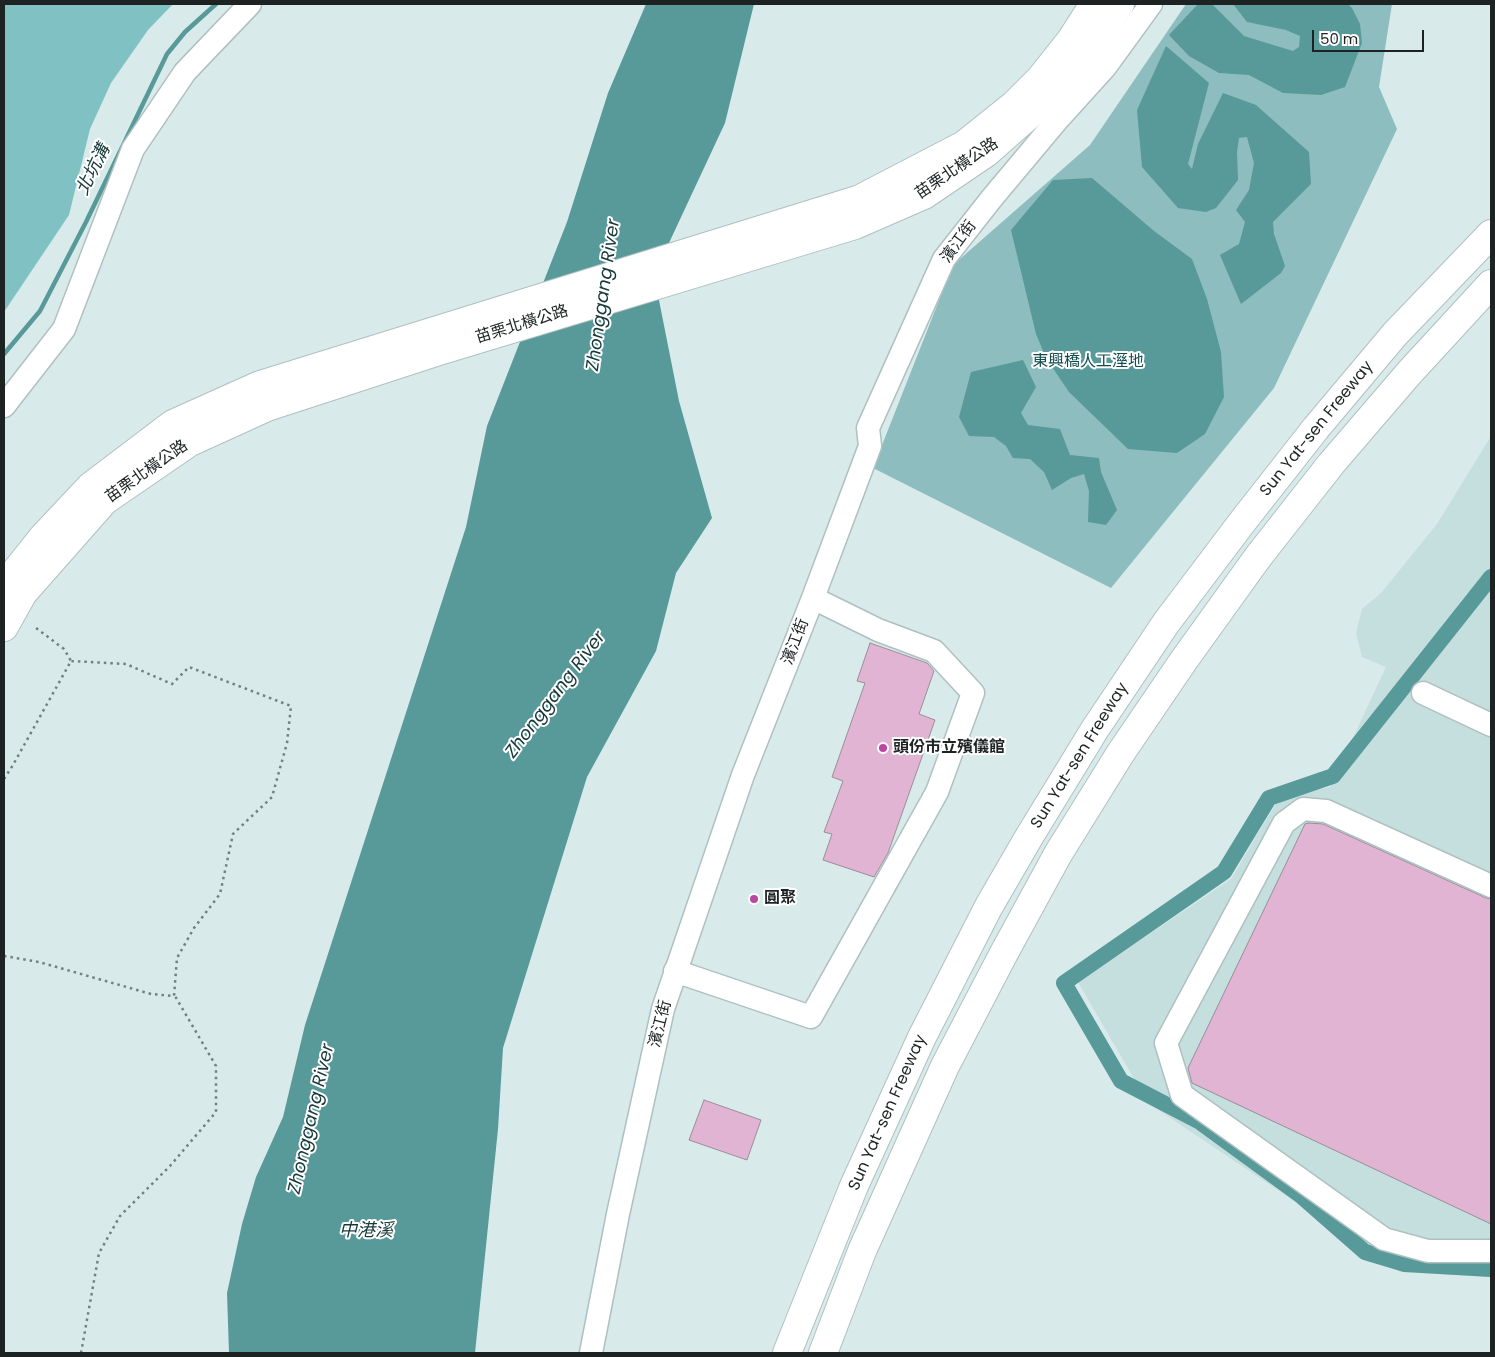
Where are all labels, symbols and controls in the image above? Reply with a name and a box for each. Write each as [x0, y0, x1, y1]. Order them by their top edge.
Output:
scale bar [1315, 20, 1428, 52]
text: 50 m [1320, 28, 1358, 49]
street label: 苗栗北橫公路 [912, 134, 1002, 204]
water label: 北坑溝 [72, 141, 116, 199]
street label: 濱江街 [937, 217, 981, 267]
water label: Zhonggang River [583, 218, 625, 372]
street label: 苗栗北橫公路 [473, 302, 571, 348]
park label: 東興橋人工溼地 [1032, 352, 1144, 372]
street label: Sun Yat-sen Freeway [1257, 357, 1377, 501]
street label: 苗栗北橫公路 [102, 437, 192, 507]
street label: 濱江街 [778, 616, 814, 668]
water label: Zhonggang River [501, 627, 611, 763]
street label: Sun Yat-sen Freeway [1027, 679, 1133, 833]
place label: 頭份市立殯儀館 [893, 738, 1005, 758]
marker: 頭份市立殯儀館 [877, 742, 889, 754]
place label: 圓聚 [764, 889, 796, 909]
marker: 圓聚 [748, 893, 760, 905]
street label: 濱江街 [646, 998, 676, 1050]
street label: Sun Yat-sen Freeway [845, 1032, 931, 1194]
water label: Zhonggang River [284, 1042, 340, 1196]
water label: 中港溪 [339, 1220, 393, 1242]

